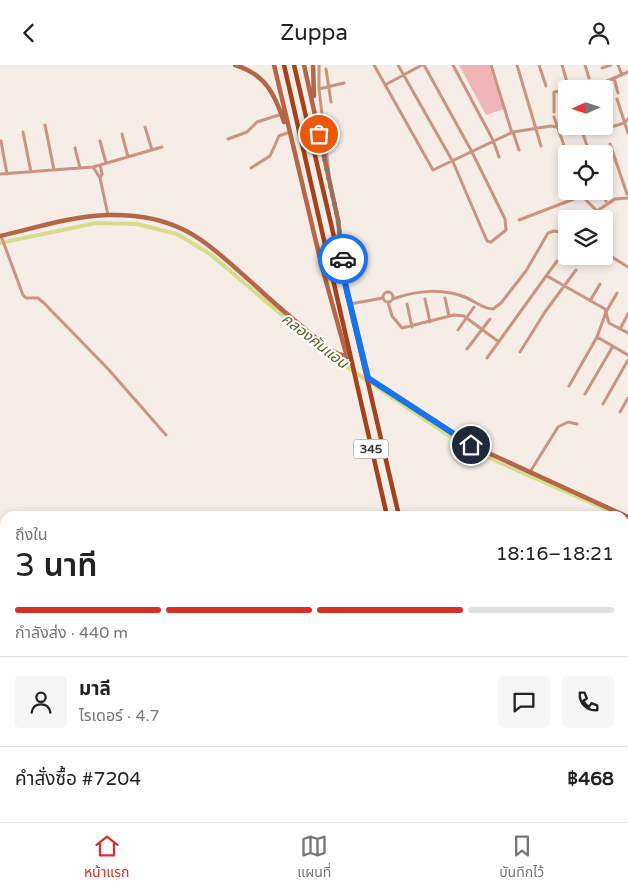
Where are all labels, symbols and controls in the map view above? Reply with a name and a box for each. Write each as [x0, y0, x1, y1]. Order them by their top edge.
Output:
icon: back [15, 19, 43, 47]
icon: person [585, 19, 613, 47]
text: Zuppa [280, 20, 348, 46]
north arrow [558, 80, 612, 135]
map controls [558, 80, 613, 265]
pin [298, 113, 340, 155]
icon: bag [305, 120, 333, 148]
button: locate [558, 145, 613, 200]
button: layers [558, 210, 613, 265]
courier [318, 234, 368, 284]
icon: car [329, 245, 357, 273]
water label: คลองคันแอน [278, 310, 352, 373]
pin [450, 424, 492, 466]
icon: home [457, 431, 485, 459]
road number: 345 [354, 439, 388, 459]
text: ถึงใน [15, 525, 48, 545]
text: 18:16–18:21 [496, 543, 614, 565]
text: 3 นาที [15, 547, 97, 585]
text: กำลังส่ง · 440 m [15, 623, 128, 643]
button: person [15, 676, 67, 728]
button: chat [498, 676, 550, 728]
button: phone [562, 676, 614, 728]
text: มาลี [79, 678, 111, 700]
text: ไรเดอร์ · 4.7 [79, 706, 160, 726]
text: คำสั่งซื้อ #7204 [15, 768, 141, 790]
text: ฿468 [567, 768, 614, 790]
tab: หน้าแรก [84, 832, 129, 883]
tab: แผนที่ [297, 832, 331, 883]
tab: บันทึกไว้ [499, 832, 544, 883]

